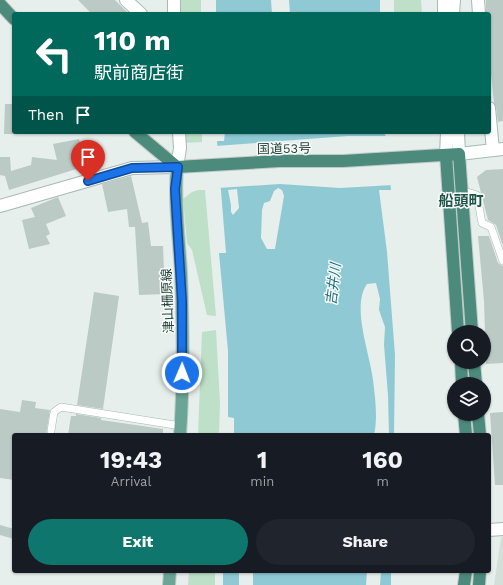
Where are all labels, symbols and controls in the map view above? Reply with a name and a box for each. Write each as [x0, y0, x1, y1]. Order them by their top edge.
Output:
text: 110 m [94, 24, 171, 57]
icon: left [28, 28, 80, 80]
text: 駅前商店街 [94, 62, 184, 83]
icon: arrive [72, 104, 94, 126]
text: Then [28, 106, 64, 124]
pin [71, 140, 105, 181]
street label: 国道53号 [257, 141, 311, 156]
icon: arrive [77, 146, 99, 168]
district label: 船頭町 [438, 192, 484, 210]
water label: 吉井川 [323, 260, 344, 306]
street label: 津山柵原線 [159, 268, 176, 334]
map controls [447, 325, 491, 421]
button: search [447, 325, 491, 369]
position arrow [161, 352, 203, 394]
button: layers [447, 377, 491, 421]
text: 19:43 [100, 446, 162, 474]
text: 1 [257, 446, 267, 474]
text: 160 [362, 446, 403, 474]
text: Arrival [111, 474, 151, 489]
text: min [250, 474, 274, 489]
text: m [376, 474, 389, 489]
button: Exit [28, 519, 248, 565]
button: Share [256, 519, 475, 565]

